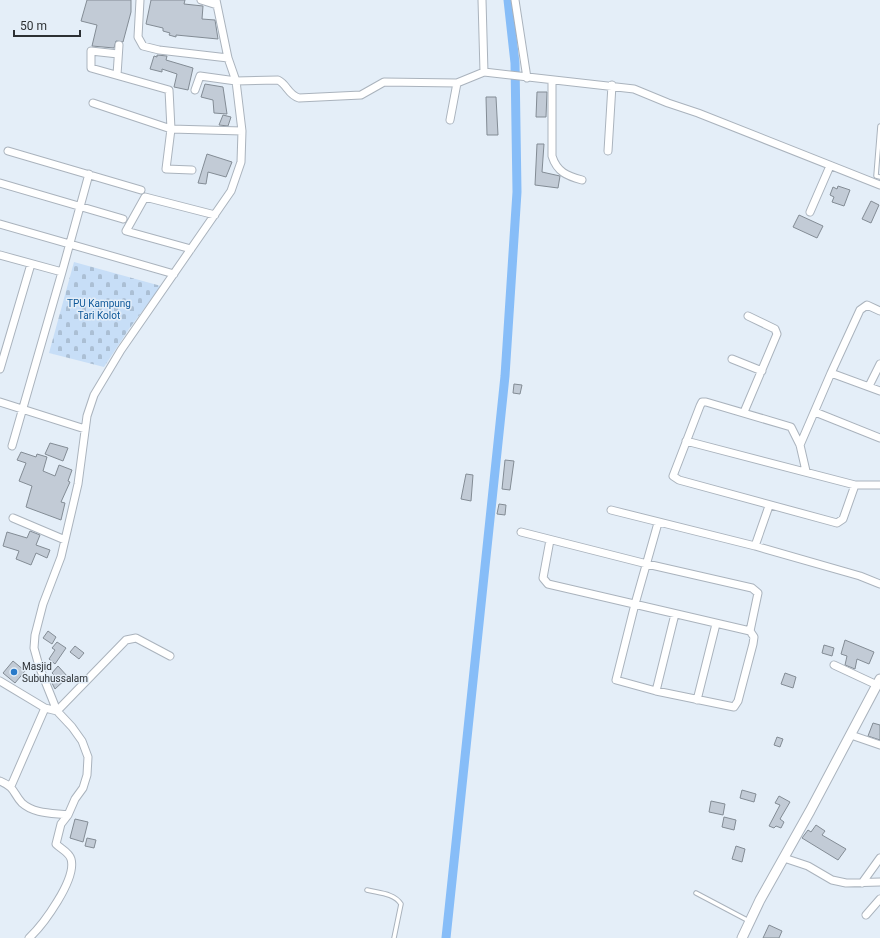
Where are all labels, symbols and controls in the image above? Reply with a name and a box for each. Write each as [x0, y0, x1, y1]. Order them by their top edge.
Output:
scale bar [14, 12, 80, 38]
text: 50 m [20, 19, 47, 33]
park label: TPU Kampung Tari Kolot [67, 298, 131, 321]
place label: Masjid Subuhussalam [22, 661, 88, 684]
marker: Masjid Subuhussalam [9, 667, 19, 677]

